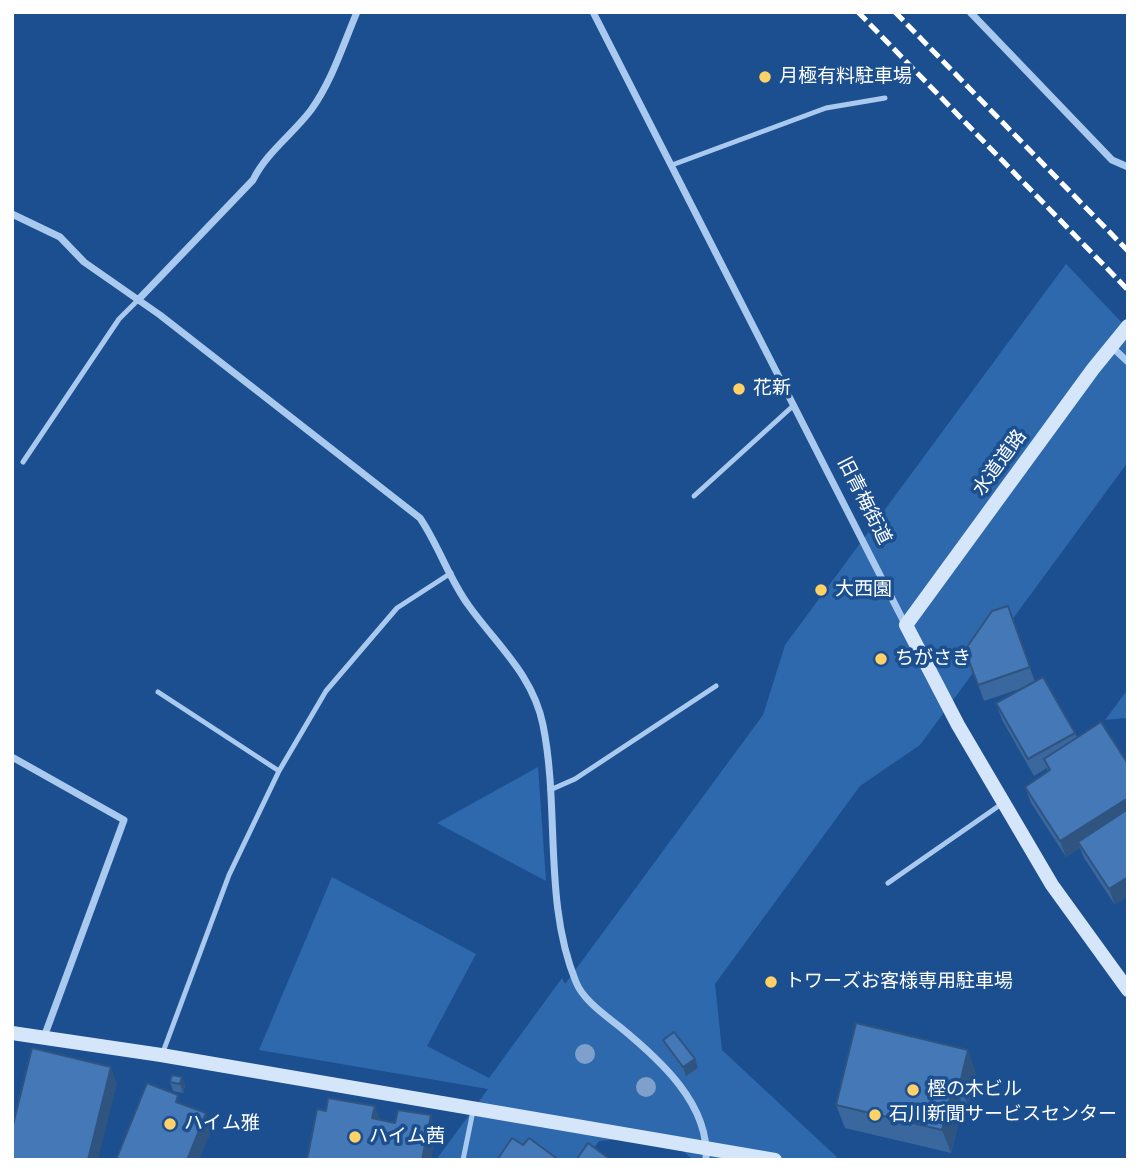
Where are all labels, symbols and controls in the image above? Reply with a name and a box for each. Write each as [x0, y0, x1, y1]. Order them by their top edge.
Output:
place label: 月極有料駐車場 [779, 66, 912, 88]
marker: 月極有料駐車場 [757, 69, 773, 85]
place label: 花新 [753, 378, 791, 400]
marker: 花新 [731, 381, 747, 397]
street label: 水道道路 [968, 426, 1032, 500]
street label: 旧青梅街道 [832, 454, 896, 548]
place label: 大西園 [835, 579, 892, 601]
marker: 大西園 [813, 582, 829, 598]
place label: ちがさき [895, 648, 971, 670]
marker: ちがさき [873, 651, 889, 667]
place label: トワーズお客様専用駐車場 [785, 971, 1013, 993]
marker: トワーズお客様専用駐車場 [763, 974, 779, 990]
place label: 樫の木ビル [927, 1079, 1022, 1101]
marker: 樫の木ビル [905, 1082, 921, 1098]
place label: 石川新聞サービスセンター [889, 1104, 1117, 1126]
marker: 石川新聞サービスセンター [867, 1107, 883, 1123]
place label: ハイム雅 [184, 1113, 260, 1135]
marker: ハイム雅 [162, 1116, 178, 1132]
place label: ハイム茜 [369, 1126, 445, 1148]
marker: ハイム茜 [347, 1129, 363, 1145]

